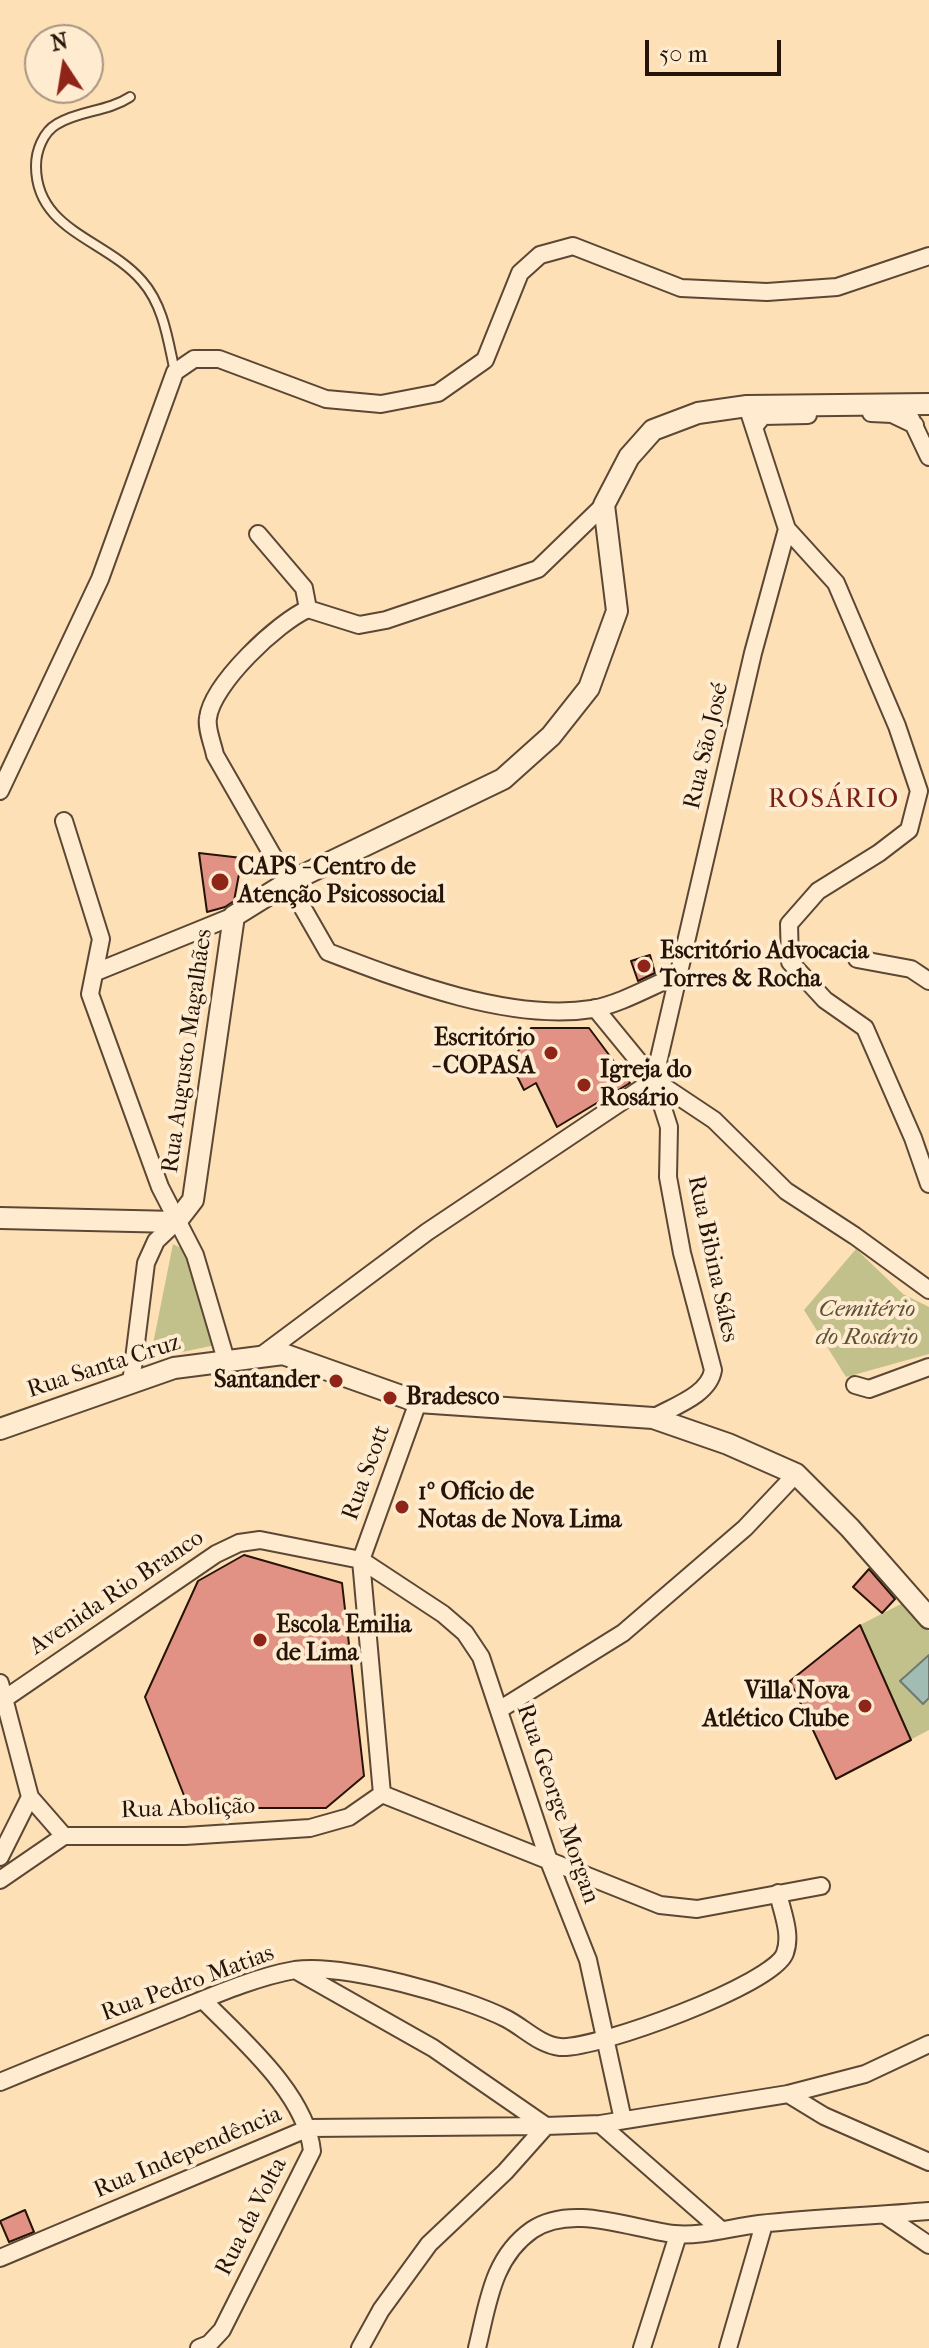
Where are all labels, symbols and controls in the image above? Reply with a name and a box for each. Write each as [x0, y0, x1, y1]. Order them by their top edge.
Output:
north arrow [24, 24, 104, 104]
scale bar [649, 24, 785, 74]
text: N [49, 28, 70, 57]
text: 50 m [659, 40, 708, 68]
street label: Rua São José [678, 680, 736, 812]
district label: ROSÁRIO [768, 785, 900, 817]
place label: CAPS - Centro de Atenção Psicossocial [238, 854, 445, 910]
marker: CAPS - Centro de Atenção Psicossocial [209, 871, 231, 893]
street label: Rua Augusto Magalhães [157, 927, 219, 1175]
place label: Escritório Advocacia Torres & Rocha [660, 938, 869, 994]
marker: Escritório Advocacia Torres & Rocha [635, 957, 653, 975]
place label: Escritório - COPASA [432, 1025, 535, 1081]
marker: Escritório - COPASA [542, 1044, 560, 1062]
place label: Igreja do Rosário [600, 1057, 692, 1113]
marker: Igreja do Rosário [575, 1076, 593, 1094]
street label: Rua Bibina Sáles [680, 1173, 744, 1345]
park label: Cemitério do Rosário [816, 1296, 918, 1352]
street label: Rua Santa Cruz [24, 1329, 184, 1405]
place label: Santander [214, 1367, 320, 1395]
marker: Santander [327, 1372, 345, 1390]
place label: Bradesco [406, 1384, 499, 1412]
marker: Bradesco [381, 1389, 399, 1407]
street label: Rua Scott [337, 1422, 397, 1524]
place label: 1º Ofício de Notas de Nova Lima [418, 1479, 622, 1535]
marker: 1º Ofício de Notas de Nova Lima [393, 1498, 411, 1516]
street label: Avenida Rio Branco [25, 1524, 209, 1662]
place label: Escola Emilia de Lima [276, 1612, 411, 1668]
marker: Escola Emilia de Lima [251, 1631, 269, 1649]
place label: Villa Nova Atlético Clube [703, 1678, 849, 1734]
marker: Villa Nova Atlético Clube [856, 1697, 874, 1715]
street label: Rua George Morgan [509, 1700, 605, 1908]
street label: Rua Abolição [120, 1792, 256, 1826]
street label: Rua Pedro Matias [98, 1939, 278, 2029]
street label: Rua Independência [90, 2100, 286, 2206]
street label: Rua da Volta [210, 2153, 294, 2281]

